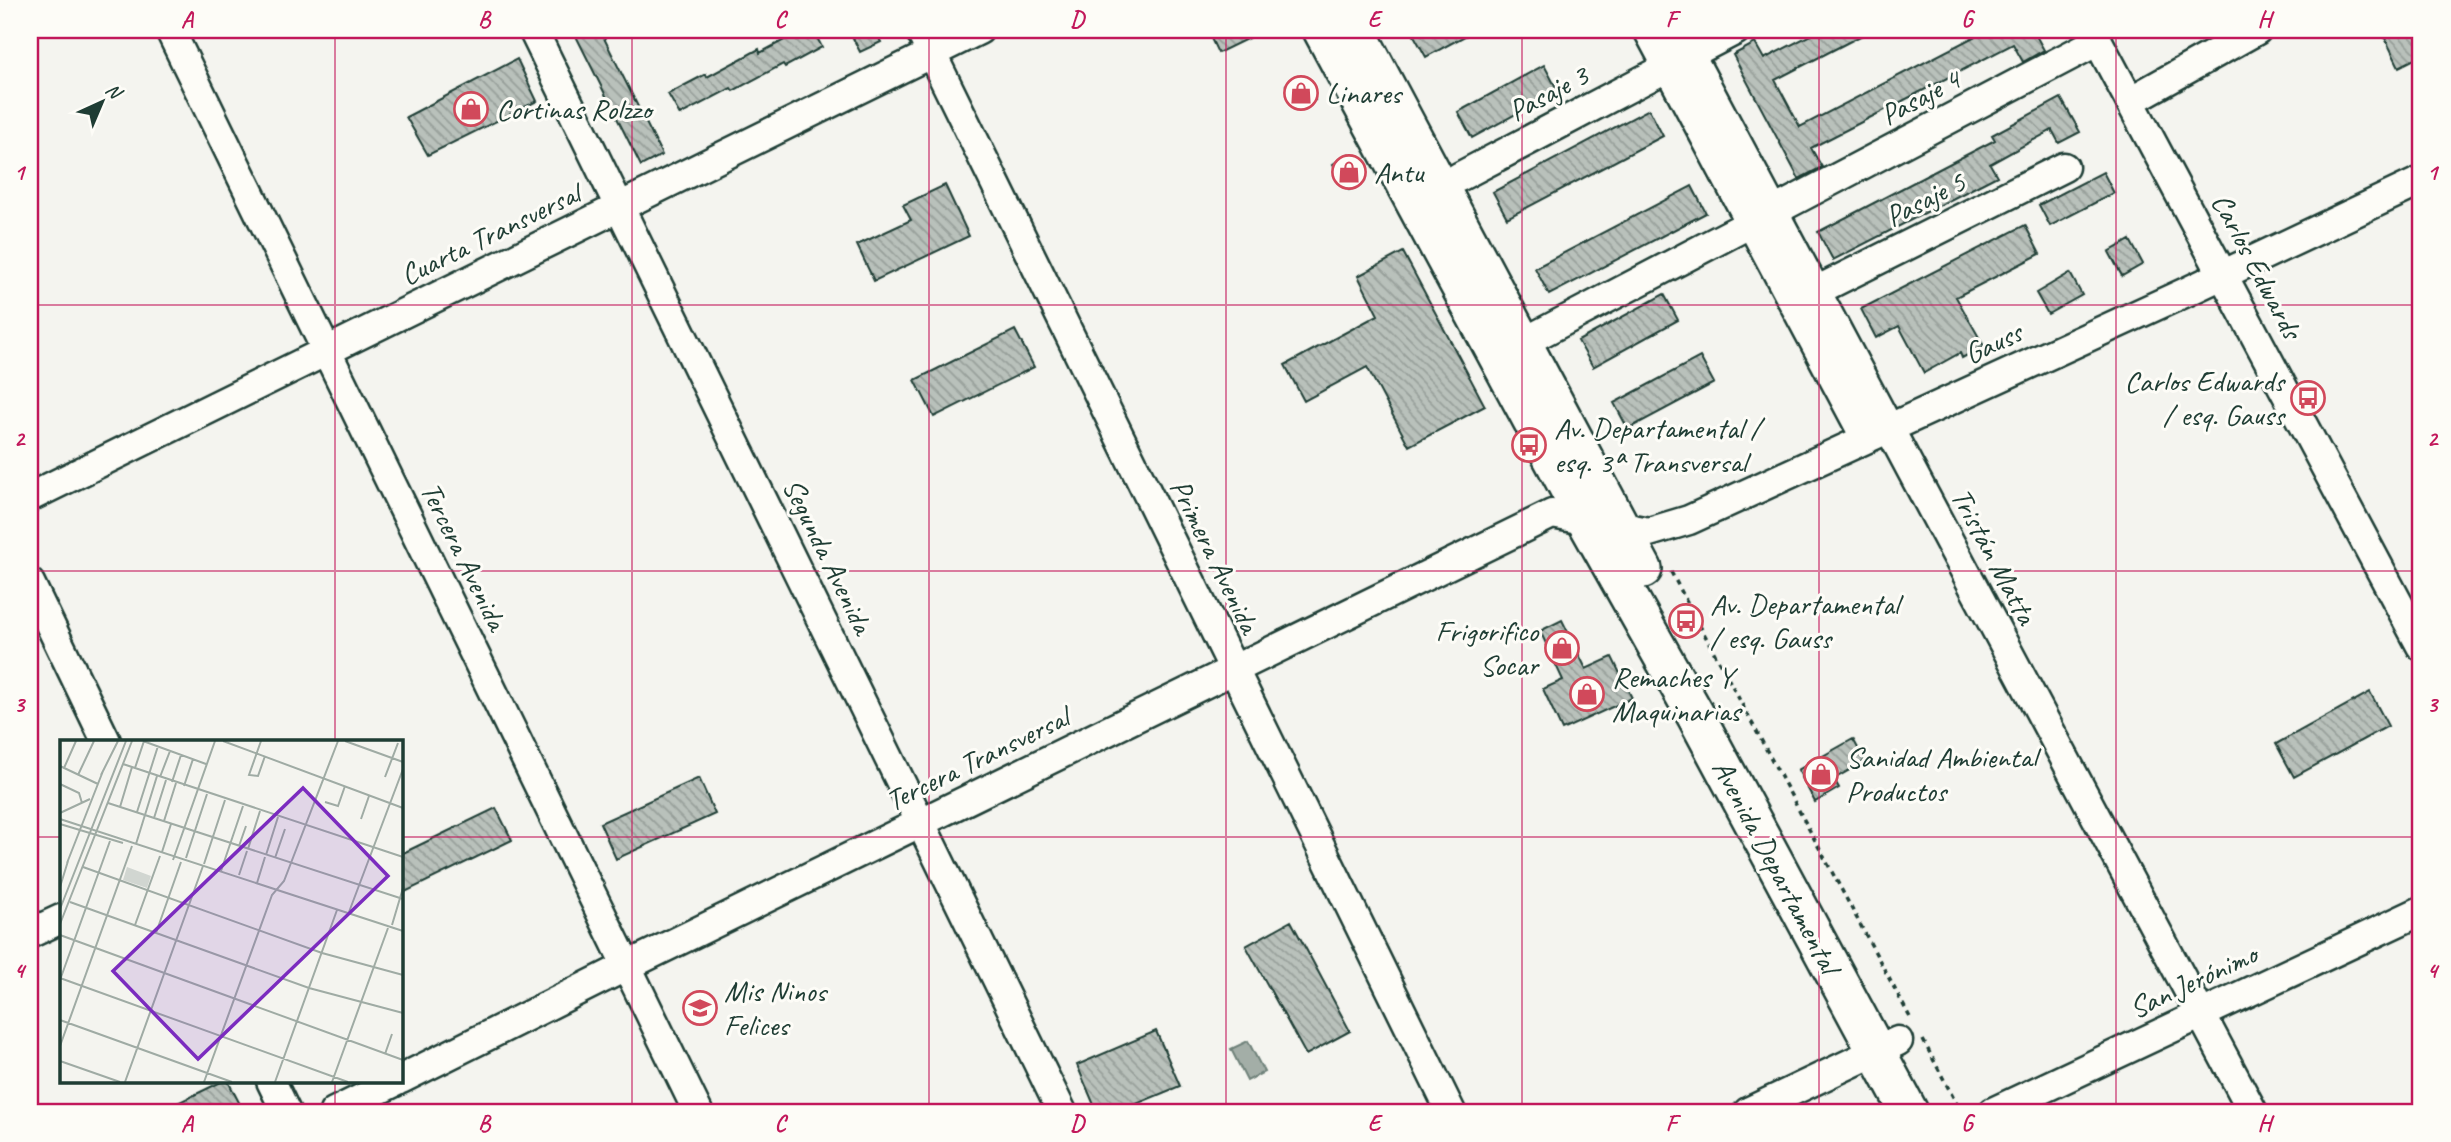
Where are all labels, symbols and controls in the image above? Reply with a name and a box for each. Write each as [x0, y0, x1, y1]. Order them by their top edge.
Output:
text: A [181, 5, 195, 34]
text: B [478, 5, 492, 34]
text: C [775, 5, 789, 34]
text: D [1070, 5, 1086, 34]
text: E [1368, 5, 1384, 34]
text: F [1666, 5, 1682, 34]
text: G [1961, 5, 1976, 34]
text: H [2257, 5, 2275, 34]
street label: Pasaje 3 [1502, 55, 1597, 130]
street label: Pasaje 4 [1874, 59, 1969, 134]
north arrow [66, 66, 136, 136]
shop icon: Linares [1282, 74, 1320, 112]
place label: Linares [1326, 74, 1404, 112]
text: N [101, 78, 128, 105]
shop icon: Cortinas Rolzzo [452, 90, 490, 128]
place label: Cortinas Rolzzo [496, 90, 655, 128]
shop icon: Antu [1330, 153, 1368, 191]
place label: Antu [1374, 153, 1425, 191]
text: 1 [14, 158, 27, 187]
text: 1 [2427, 158, 2440, 187]
street label: Pasaje 5 [1879, 162, 1973, 235]
street label: Cuarta Transversal [394, 172, 590, 294]
street label: Carlos Edwards [2203, 187, 2313, 348]
street label: Gauss [1958, 312, 2030, 373]
place label: Carlos Edwards / esq. Gauss [2124, 362, 2287, 434]
bus stop icon: Carlos Edwards / esq. Gauss [2289, 379, 2327, 417]
place label: Av. Departamental / esq. 3ª Transversal [1554, 409, 1766, 481]
text: 2 [14, 424, 27, 453]
text: 2 [2427, 424, 2440, 453]
bus stop icon: Av. Departamental / esq. 3ª Transversal [1510, 426, 1548, 464]
street label: Segunda Avenida [774, 472, 883, 642]
street label: Primera Avenida [1161, 473, 1270, 642]
street label: Tercera Avenida [412, 476, 517, 639]
street label: Tristán Matta [1942, 482, 2047, 632]
place label: Av. Departamental / esq. Gauss [1710, 585, 1904, 657]
bus stop icon: Av. Departamental / esq. Gauss [1667, 602, 1705, 640]
place label: Frigorifico Socar [1435, 612, 1540, 684]
shop icon: Frigorifico Socar [1543, 629, 1581, 667]
place label: Remaches Y Maquinarias [1612, 658, 1743, 730]
shop icon: Remaches Y Maquinarias [1568, 675, 1606, 713]
text: 3 [14, 690, 27, 719]
text: 3 [2427, 690, 2440, 719]
street label: Tercera Transversal [879, 696, 1079, 820]
place label: Sanidad Ambiental Productos [1846, 738, 2042, 810]
inset map [60, 740, 402, 1082]
street label: Avenida Departamental [1704, 753, 1850, 983]
shop icon: Sanidad Ambiental Productos [1802, 755, 1840, 793]
street label: San Jerónimo [2123, 933, 2266, 1027]
text: 4 [14, 956, 27, 985]
text: 4 [2427, 956, 2440, 985]
place label: Mis Ninos Felices [724, 972, 829, 1044]
school or university icon: Mis Ninos Felices [681, 989, 719, 1027]
text: A [181, 1109, 195, 1138]
text: B [478, 1109, 492, 1138]
text: C [775, 1109, 789, 1138]
text: D [1070, 1109, 1086, 1138]
text: E [1368, 1109, 1384, 1138]
text: F [1666, 1109, 1682, 1138]
text: G [1961, 1109, 1976, 1138]
text: H [2257, 1109, 2275, 1138]

